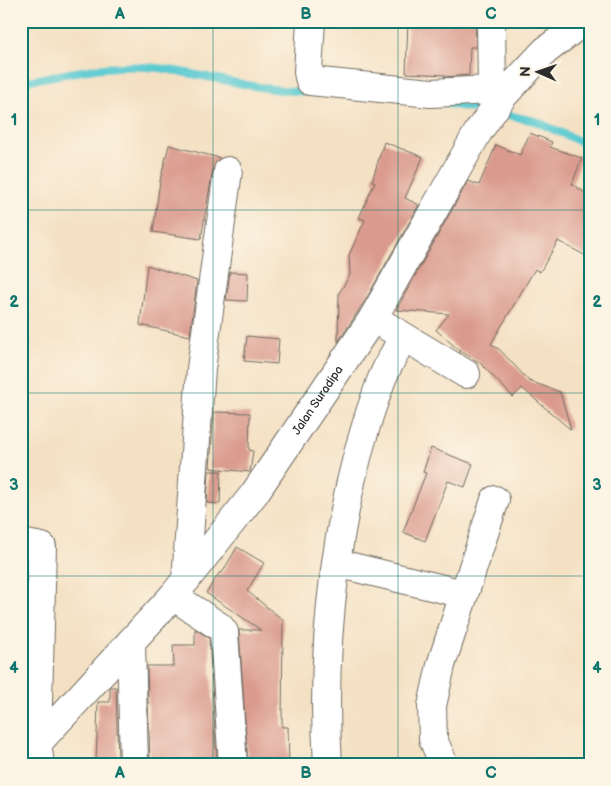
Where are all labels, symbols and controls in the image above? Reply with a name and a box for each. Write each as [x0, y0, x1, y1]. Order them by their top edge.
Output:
text: A [114, 5, 125, 24]
text: B [300, 5, 312, 24]
text: C [485, 5, 497, 24]
north arrow [514, 48, 564, 98]
text: N [517, 66, 534, 77]
text: 1 [11, 111, 17, 130]
text: 1 [594, 111, 600, 130]
text: 2 [9, 293, 19, 312]
text: 2 [592, 293, 602, 312]
street label: Jalan Suradipa [289, 363, 347, 438]
text: 3 [9, 476, 19, 495]
text: 3 [592, 476, 602, 495]
text: 4 [9, 659, 19, 678]
text: 4 [592, 659, 602, 678]
text: A [114, 764, 125, 783]
text: B [300, 764, 312, 783]
text: C [485, 764, 497, 783]

